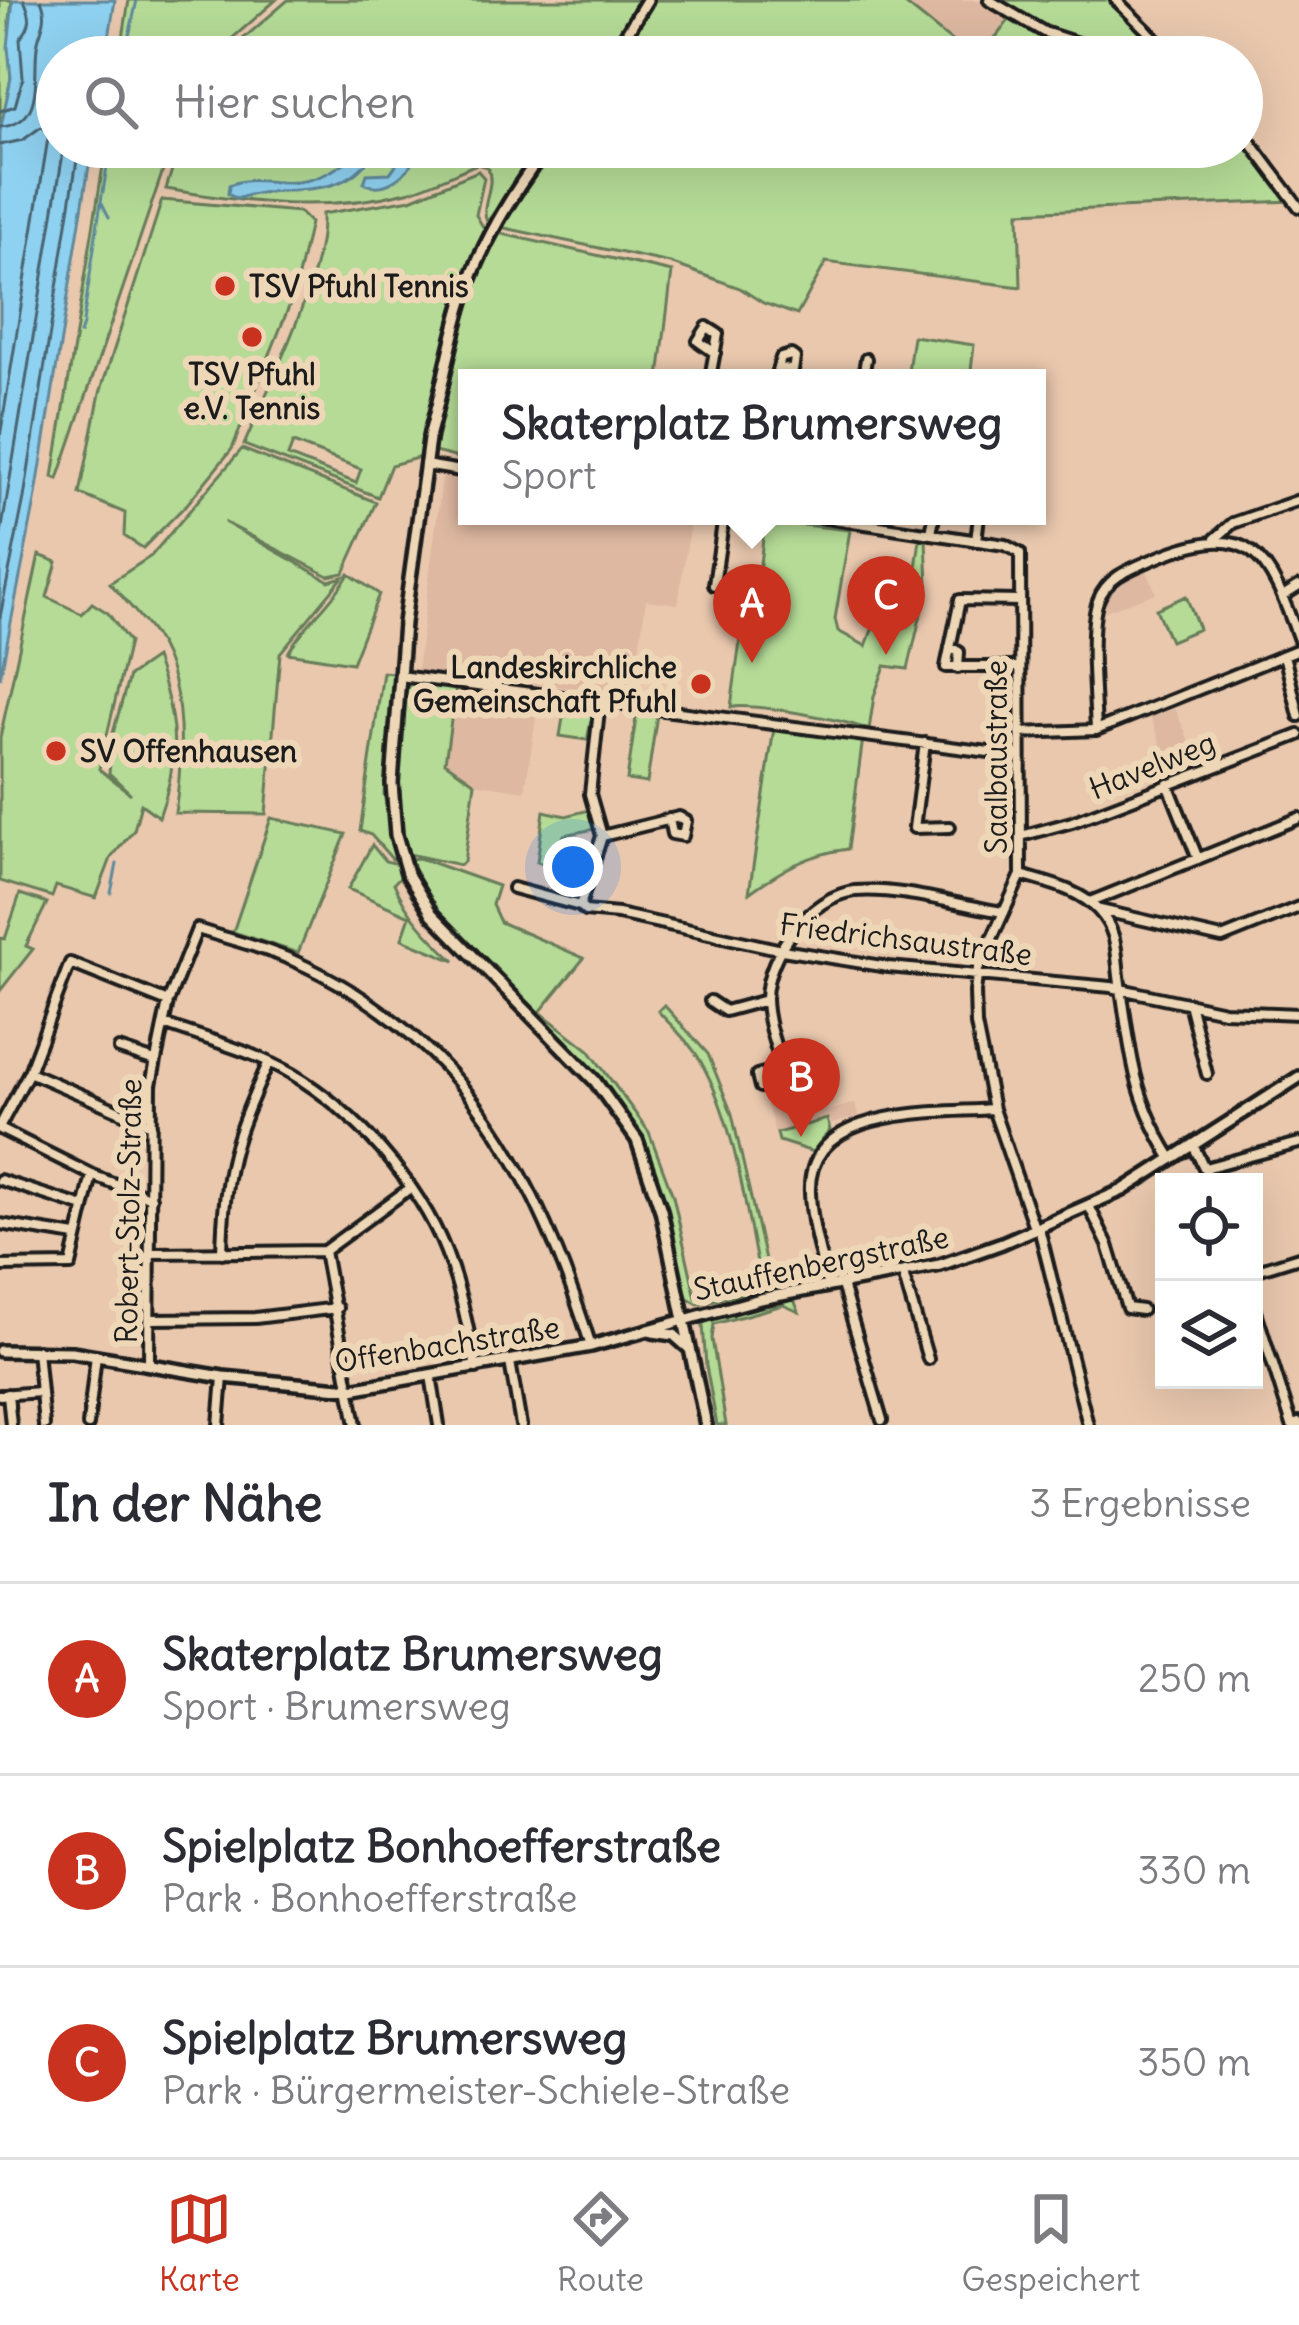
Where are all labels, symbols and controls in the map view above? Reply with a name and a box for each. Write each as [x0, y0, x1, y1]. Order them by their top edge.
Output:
search box [36, 36, 1263, 168]
icon: search [78, 69, 144, 135]
text: Hier suchen [174, 74, 415, 130]
place label: TSV Pfuhl Tennis [249, 267, 469, 305]
marker: TSV Pfuhl Tennis [212, 273, 238, 299]
marker: TSV Pfuhl e.V. Tennis [239, 324, 265, 350]
place label: TSV Pfuhl e.V. Tennis [184, 355, 320, 427]
popup [458, 369, 1046, 525]
text: Skaterplatz Brumersweg [502, 395, 1002, 451]
text: Sport [502, 451, 596, 500]
pin: C [847, 556, 925, 655]
pin: A [713, 564, 791, 663]
place label: Landeskirchliche Gemeinschaft Pfuhl [413, 648, 677, 720]
street label: Saalbaustraße [977, 660, 1015, 854]
marker: Landeskirchliche Gemeinschaft Pfuhl [688, 671, 714, 697]
street label: Havelweg [1083, 723, 1221, 807]
place label: SV Offenhausen [80, 732, 297, 770]
marker: SV Offenhausen [43, 738, 69, 764]
your location [543, 837, 603, 897]
street label: Friedrichsaustraße [778, 905, 1034, 973]
pin: B [762, 1038, 840, 1137]
street label: Robert-Stolz-Straße [107, 1078, 149, 1344]
map controls [1155, 1173, 1263, 1389]
button: locate [1155, 1173, 1263, 1281]
street label: Stauffenbergstraße [690, 1217, 952, 1309]
button: layers [1155, 1281, 1263, 1389]
street label: Offenbachstraße [332, 1307, 562, 1381]
text: In der Nähe [48, 1471, 323, 1535]
text: 3 Ergebnisse [1029, 1479, 1251, 1528]
text: Skaterplatz Brumersweg [162, 1626, 663, 1682]
text: A [74, 1654, 100, 1703]
text: 250 m [1138, 1654, 1251, 1703]
text: Sport · Brumersweg [162, 1682, 511, 1731]
text: Spielplatz Bonhoefferstraße [162, 1818, 721, 1874]
text: B [74, 1846, 100, 1895]
text: 330 m [1138, 1846, 1251, 1895]
text: Park · Bonhoefferstraße [162, 1874, 578, 1923]
text: Spielplatz Brumersweg [162, 2010, 627, 2066]
text: C [74, 2038, 100, 2087]
text: 350 m [1137, 2038, 1251, 2087]
text: Park · Bürgermeister-Schiele-Straße [162, 2066, 790, 2115]
tab: Karte [159, 2186, 240, 2300]
tab: Route [557, 2186, 644, 2300]
tab: Gespeichert [961, 2186, 1140, 2300]

